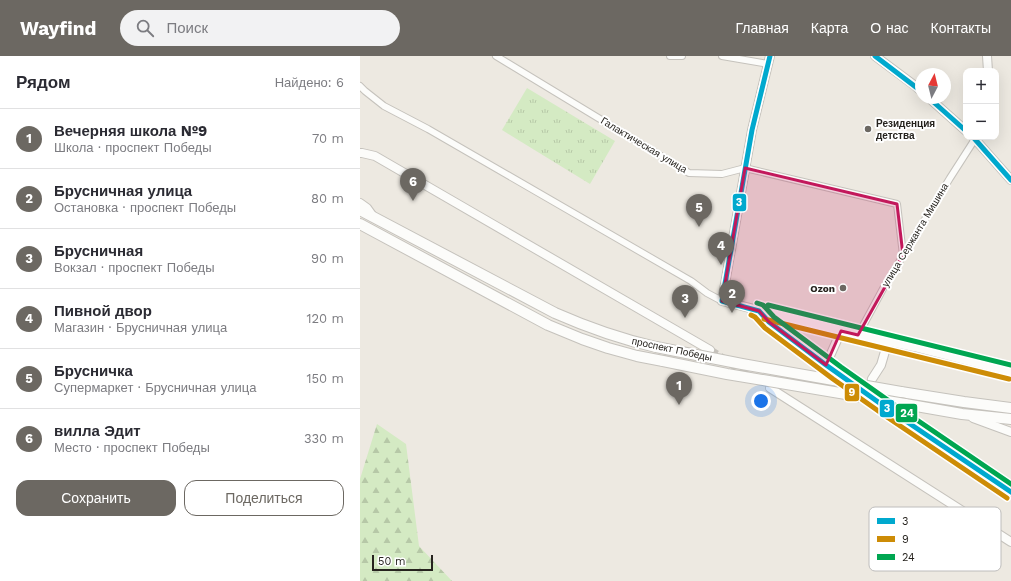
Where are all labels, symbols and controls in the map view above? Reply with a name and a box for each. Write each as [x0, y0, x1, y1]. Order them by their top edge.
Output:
search box [120, 10, 400, 46]
text: Wayfind [20, 17, 96, 40]
icon: search [134, 17, 156, 39]
text: Поиск [166, 19, 208, 37]
text: Главная [736, 20, 789, 36]
text: Карта [811, 20, 848, 36]
text: О нас [870, 20, 909, 36]
text: Контакты [931, 20, 991, 36]
north arrow [915, 68, 951, 104]
map controls [963, 68, 999, 140]
button: + [963, 68, 999, 104]
text: Рядом [16, 72, 71, 92]
text: Найдено: 6 [275, 75, 344, 90]
button: − [963, 104, 999, 140]
street label: Галактическая улица [599, 115, 690, 175]
place label: Резиденция детства [876, 118, 935, 141]
text: Вечерняя школа №9 [54, 122, 207, 140]
marker: Резиденция детства [863, 124, 873, 134]
text: 1 [26, 131, 32, 146]
text: 70 m [312, 131, 344, 146]
text: Школа · проспект Победы [54, 140, 212, 155]
pin: 6 [400, 168, 426, 201]
street label: улица Сержанта Мишина [880, 181, 951, 289]
text: Брусничная улица [54, 182, 192, 200]
text: 2 [25, 191, 33, 206]
text: 80 m [311, 191, 344, 206]
line badge: 3 [732, 193, 747, 212]
pin: 5 [686, 194, 712, 227]
text: 3 [736, 196, 743, 209]
text: Остановка · проспект Победы [54, 200, 236, 215]
pin: 4 [708, 232, 734, 265]
text: Брусничная [54, 242, 143, 260]
text: 3 [25, 251, 33, 266]
text: 90 m [311, 251, 344, 266]
text: Вокзал · проспект Победы [54, 260, 215, 275]
pin: 2 [719, 280, 745, 313]
place label: Ozon [810, 283, 835, 294]
marker: Ozon [838, 283, 848, 293]
pin: 3 [672, 285, 698, 318]
text: Пивной двор [54, 302, 152, 320]
text: 4 [25, 311, 33, 326]
text: 120 m [306, 311, 344, 326]
text: Магазин · Брусничная улица [54, 320, 227, 335]
street label: проспект Победы [631, 335, 713, 363]
text: Брусничка [54, 362, 133, 380]
text: 5 [25, 371, 33, 386]
text: 150 m [306, 371, 344, 386]
pin: 1 [666, 372, 692, 405]
text: Супермаркет · Брусничная улица [54, 380, 256, 395]
line badge: 9 [844, 383, 860, 402]
text: 9 [849, 386, 856, 399]
your location [751, 391, 771, 411]
line badge: 3 [879, 399, 895, 418]
text: 3 [884, 402, 891, 415]
line badge: 24 [895, 403, 918, 423]
text: 24 [900, 407, 914, 420]
text: вилла Эдит [54, 422, 141, 440]
text: 6 [25, 431, 33, 446]
text: 330 m [304, 431, 344, 446]
text: Место · проспект Победы [54, 440, 210, 455]
button: Сохранить [16, 480, 176, 516]
button: Поделиться [184, 480, 344, 516]
legend [869, 507, 1001, 571]
text: 3 [902, 515, 908, 528]
text: 9 [902, 533, 909, 546]
text: 24 [902, 551, 915, 564]
scale bar [372, 553, 433, 572]
text: 50 m [378, 555, 405, 568]

